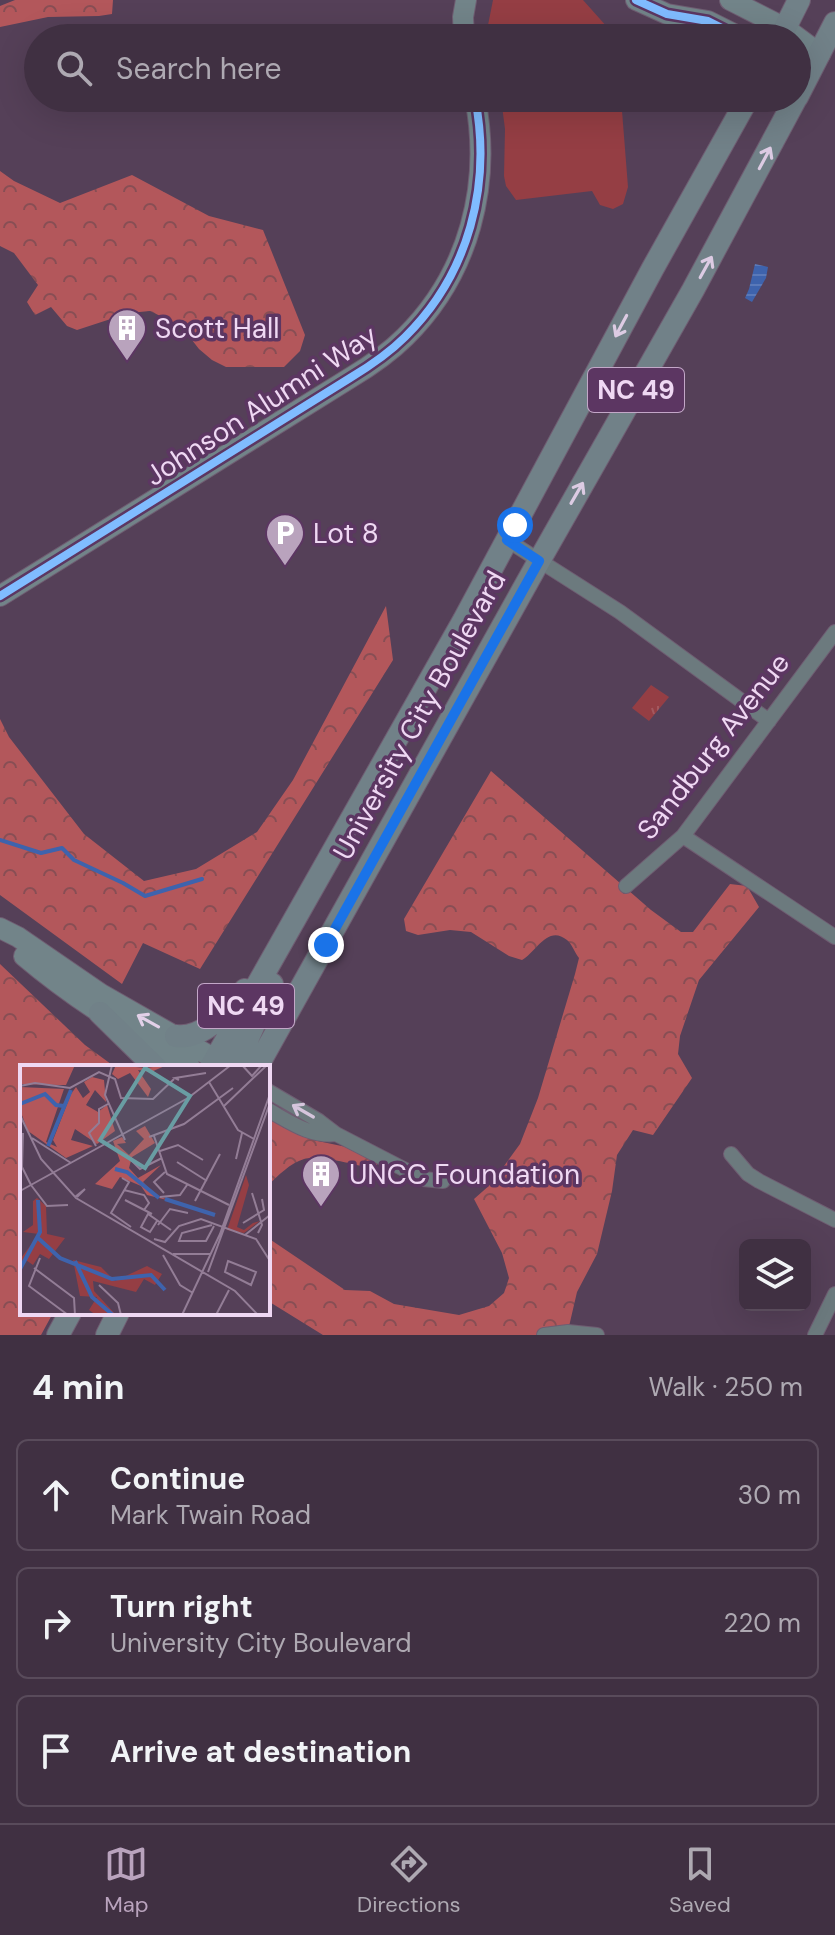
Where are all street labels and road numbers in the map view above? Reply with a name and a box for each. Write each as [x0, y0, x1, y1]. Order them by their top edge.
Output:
street label: Johnson Alumni Way [138, 317, 384, 494]
road number: NC 49 [588, 368, 684, 412]
street label: University City Boulevard [325, 564, 514, 866]
street label: Sandburg Avenue [629, 646, 798, 847]
road number: NC 49 [198, 984, 294, 1028]

